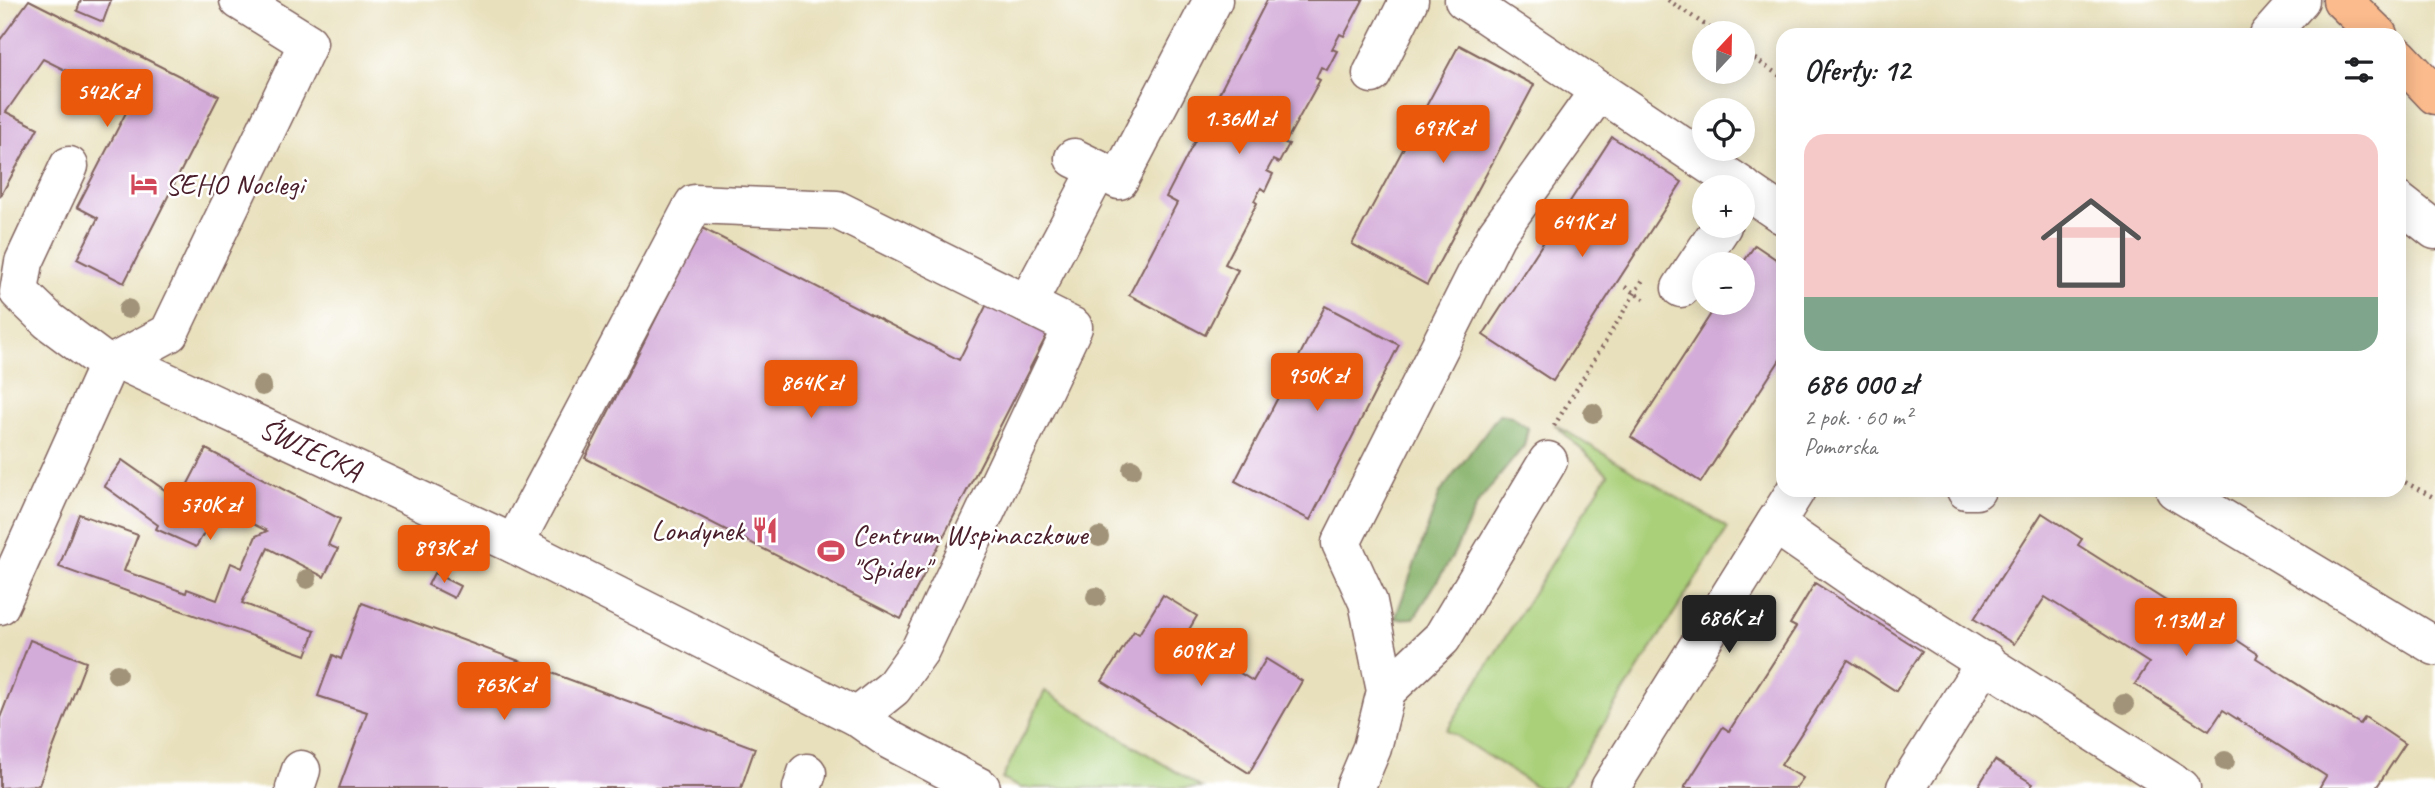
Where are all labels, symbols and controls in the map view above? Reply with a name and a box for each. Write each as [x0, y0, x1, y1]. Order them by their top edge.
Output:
north arrow [1692, 21, 1755, 84]
map controls [1692, 21, 1755, 315]
text: Oferty: 12 [1804, 51, 1910, 89]
icon: filters [2340, 51, 2378, 89]
pin: 542K zł [42, 69, 172, 129]
text: 542K zł [77, 77, 137, 106]
pin: 1.36M zł [1167, 96, 1311, 156]
button: locate [1692, 98, 1755, 161]
text: 1.36M zł [1204, 104, 1274, 133]
pin: 697K zł [1378, 106, 1508, 165]
text: 697K zł [1413, 113, 1473, 142]
place label: SEHO Noclegi [165, 165, 307, 203]
hotel icon: SEHO Noclegi [129, 169, 159, 199]
button: + [1692, 175, 1755, 238]
icon: home [2028, 180, 2154, 306]
pin: 641K zł [1517, 200, 1647, 259]
text: 641K zł [1551, 207, 1613, 236]
button: − [1692, 252, 1755, 315]
pin: 950K zł [1252, 354, 1382, 413]
pin: 864K zł [746, 360, 876, 420]
text: 950K zł [1287, 361, 1347, 390]
text: 686 000 zł [1804, 365, 1917, 403]
text: 864K zł [780, 368, 842, 397]
text: 2 pok. · 60 m² [1804, 403, 1912, 432]
street label: ŚWIECKA [254, 409, 369, 490]
text: Pomorska [1804, 432, 1877, 461]
pin: 570K zł [145, 482, 275, 542]
text: 570K zł [180, 490, 240, 519]
place label: Londynek [651, 511, 746, 549]
restaurant icon: Londynek [750, 515, 780, 545]
place label: Centrum Wspinaczkowe "Spider" [852, 515, 1090, 587]
pin: 893K zł [379, 526, 509, 585]
text: 893K zł [414, 533, 474, 562]
sports icon: Centrum Wspinaczkowe "Spider" [816, 536, 846, 566]
pin: 686K zł [1664, 596, 1794, 655]
pin: 1.13M zł [2114, 598, 2258, 658]
text: 686K zł [1698, 603, 1760, 632]
text: 1.13M zł [2151, 606, 2221, 635]
pin: 609K zł [1136, 628, 1266, 688]
text: 609K zł [1171, 636, 1231, 665]
pin: 763K zł [439, 662, 569, 722]
text: 763K zł [473, 670, 535, 699]

